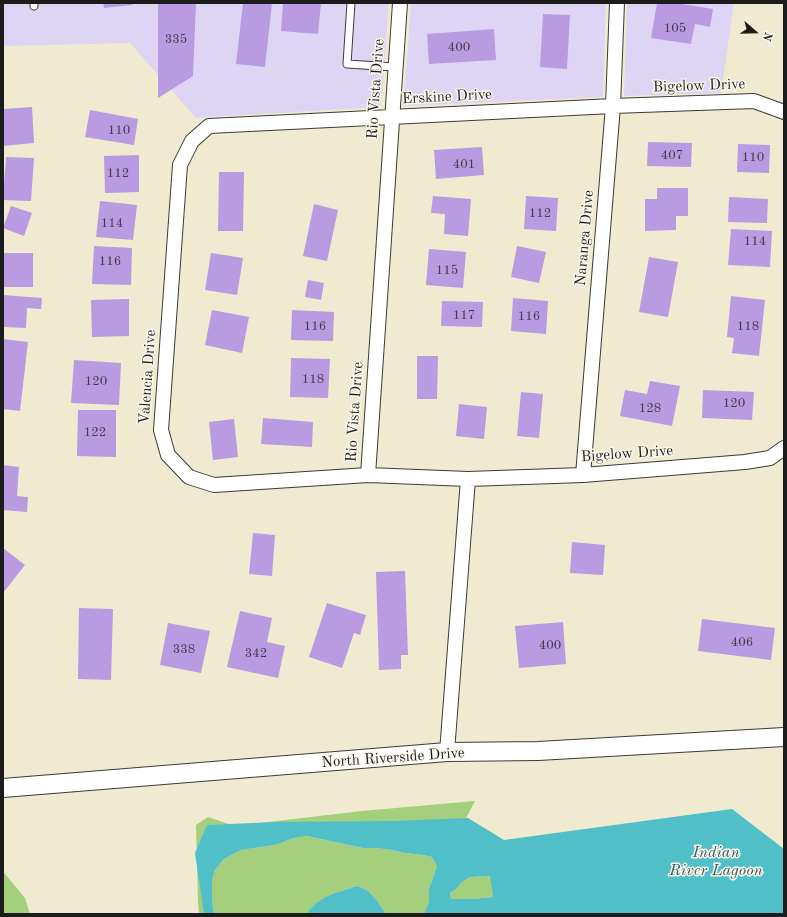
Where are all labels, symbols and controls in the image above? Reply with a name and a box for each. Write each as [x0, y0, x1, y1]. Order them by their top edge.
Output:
north arrow [735, 12, 775, 52]
house number: 105 [664, 21, 686, 37]
text: N [760, 30, 773, 42]
house number: 335 [165, 32, 187, 48]
street label: Rio Vista Drive [364, 38, 388, 140]
house number: 400 [448, 40, 470, 56]
street label: Bigelow Drive [652, 75, 746, 97]
street label: Erskine Drive [402, 86, 492, 108]
house number: 110 [108, 123, 130, 139]
house number: 407 [661, 148, 683, 164]
house number: 110 [742, 150, 764, 166]
house number: 401 [453, 157, 475, 173]
house number: 112 [107, 166, 129, 182]
street label: Naranga Drive [572, 189, 598, 287]
house number: 112 [529, 206, 551, 222]
house number: 114 [101, 216, 123, 232]
house number: 114 [744, 234, 766, 250]
house number: 116 [99, 254, 121, 270]
house number: 115 [436, 263, 458, 279]
house number: 117 [453, 308, 475, 324]
house number: 116 [518, 309, 540, 325]
house number: 116 [304, 319, 326, 335]
house number: 118 [737, 319, 759, 335]
street label: Valencia Drive [136, 329, 160, 425]
street label: Rio Vista Drive [343, 361, 367, 463]
house number: 118 [302, 372, 324, 388]
house number: 120 [85, 374, 107, 390]
house number: 120 [723, 396, 745, 412]
house number: 128 [639, 401, 661, 417]
house number: 122 [84, 425, 106, 441]
street label: Bigelow Drive [580, 442, 674, 466]
house number: 406 [731, 635, 753, 651]
house number: 400 [539, 638, 561, 654]
house number: 338 [173, 642, 195, 658]
house number: 342 [245, 646, 267, 662]
street label: North Riverside Drive [321, 744, 465, 772]
water label: Indian River Lagoon [669, 843, 763, 881]

